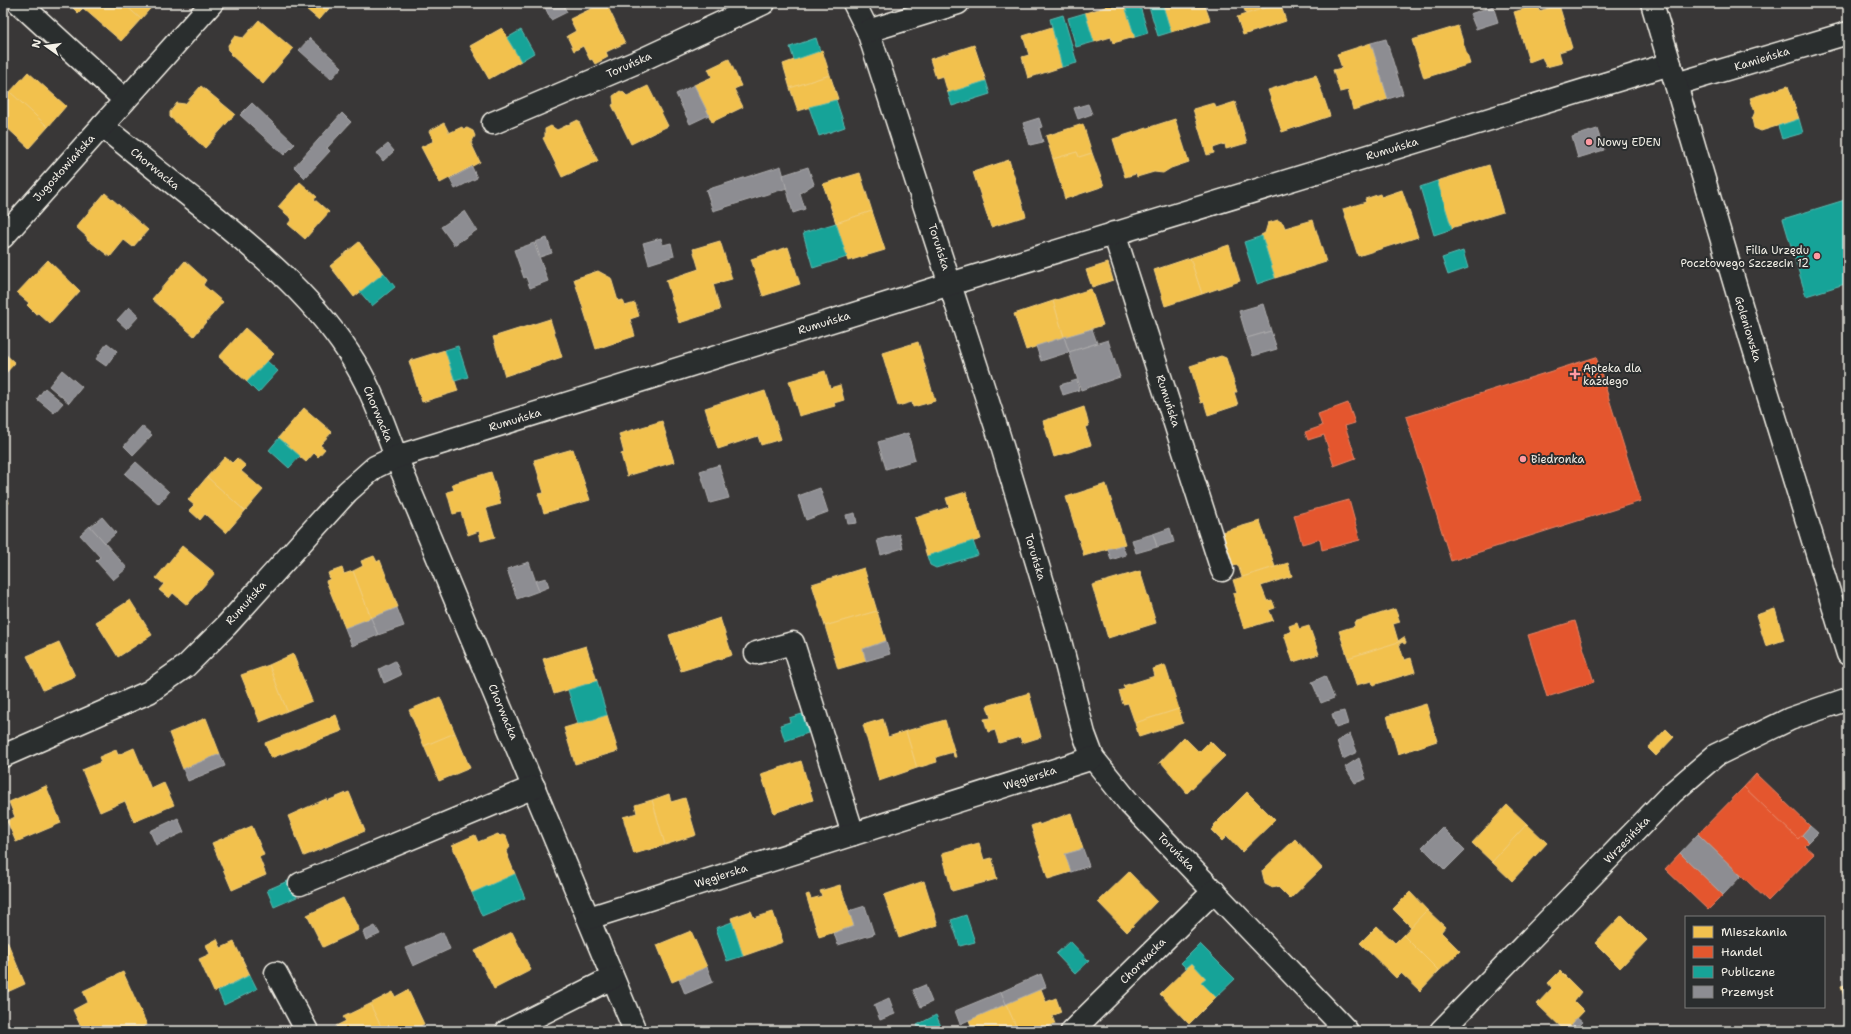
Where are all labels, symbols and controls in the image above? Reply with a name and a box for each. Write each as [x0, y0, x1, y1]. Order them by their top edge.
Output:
north arrow [26, 26, 66, 66]
text: N [28, 37, 45, 50]
street label: Kamieńska [1733, 43, 1792, 74]
street label: Toruńska [604, 48, 654, 82]
street label: Jugosłowiańska [30, 131, 98, 205]
street label: Rumuńska [1364, 134, 1420, 164]
place label: Nowy EDEN [1597, 135, 1661, 150]
marker: Nowy EDEN [1584, 137, 1594, 147]
street label: Chorwacka [127, 145, 183, 194]
street label: Toruńska [924, 222, 954, 272]
place label: Filia Urzędu Pocztowego Szczecin 12 [1681, 243, 1809, 271]
marker: Filia Urzędu Pocztowego Szczecin 12 [1812, 251, 1822, 261]
street label: Goleniowska [1731, 294, 1765, 364]
street label: Rumuńska [796, 308, 852, 338]
place label: Apteka dla każdego [1583, 361, 1642, 389]
marker: Apteka dla każdego [1570, 369, 1580, 379]
street label: Rumuńska [1153, 373, 1184, 429]
street label: Chorwacka [360, 384, 397, 444]
street label: Rumuńska [487, 405, 543, 435]
place label: Biedronka [1531, 452, 1584, 467]
marker: Biedronka [1518, 454, 1528, 464]
street label: Toruńska [1021, 532, 1049, 582]
street label: Rumuńska [222, 578, 270, 628]
street label: Chorwacka [485, 682, 522, 742]
street label: Węgierska [1002, 762, 1058, 794]
street label: Wrzesińska [1601, 813, 1653, 867]
street label: Toruńska [1154, 830, 1198, 875]
street label: Węgierska [693, 860, 749, 892]
legend [1685, 916, 1825, 1008]
text: Mieszkania [1721, 924, 1787, 940]
street label: Chorwacka [1117, 935, 1169, 987]
text: Handel [1721, 944, 1763, 960]
text: Publiczne [1721, 964, 1776, 980]
text: Przemysł [1721, 984, 1774, 1000]

